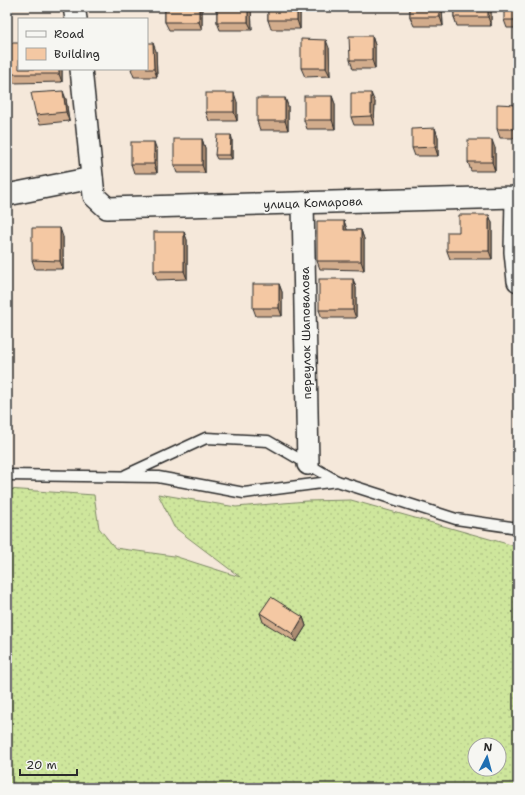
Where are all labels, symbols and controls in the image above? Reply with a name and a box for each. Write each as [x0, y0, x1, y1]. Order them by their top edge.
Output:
legend [18, 18, 148, 70]
text: Road [54, 26, 85, 42]
text: Building [54, 46, 100, 62]
street label: улица Комарова [263, 193, 363, 213]
street label: переулок Шаповалова [297, 266, 315, 399]
north arrow [467, 737, 507, 777]
text: N [483, 740, 493, 755]
scale bar [20, 751, 77, 777]
text: 20 m [26, 757, 57, 773]

